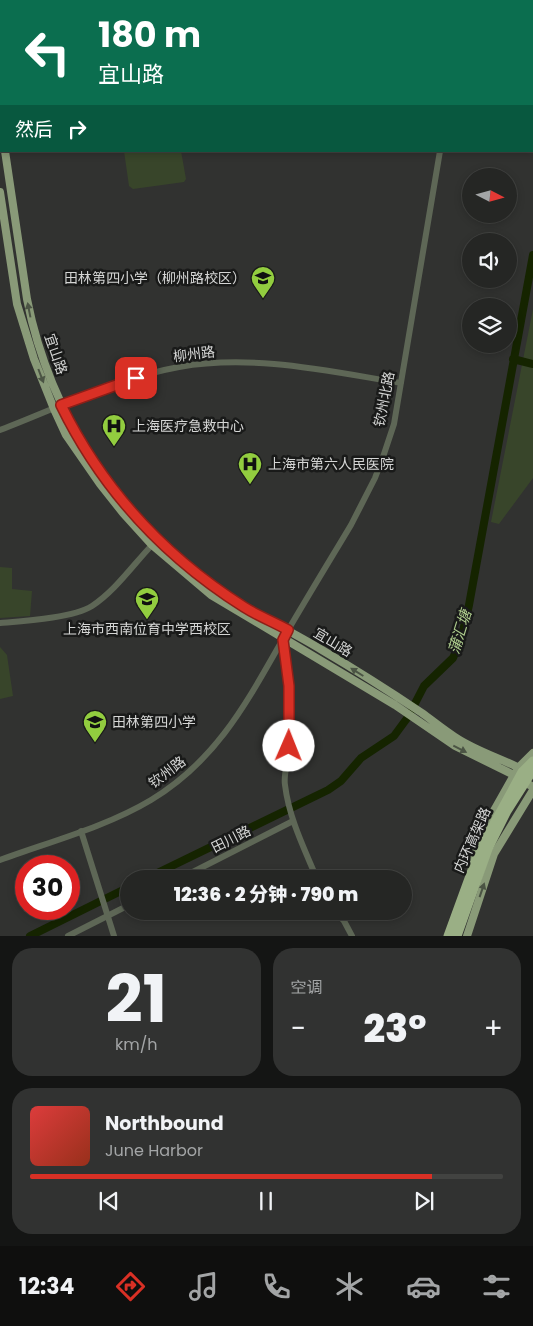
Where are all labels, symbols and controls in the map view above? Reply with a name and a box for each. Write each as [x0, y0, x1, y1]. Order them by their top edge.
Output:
text: 180 m [98, 10, 201, 59]
icon: left [15, 20, 80, 85]
text: 宜山路 [98, 59, 164, 90]
icon: right [63, 115, 91, 143]
text: 然后 [15, 116, 53, 143]
north arrow [462, 168, 518, 222]
map controls [462, 168, 517, 353]
button: sound [462, 233, 517, 288]
school or university icon: 田林第四小学（柳州路校区） [250, 265, 276, 299]
place label: 田林第四小学（柳州路校区） [64, 268, 246, 288]
button: layers [462, 298, 517, 353]
one-way arrow [25, 301, 33, 317]
street label: 宜山路 [40, 331, 72, 377]
street label: 柳州路 [172, 342, 216, 366]
pin [115, 357, 157, 399]
icon: arrive [122, 364, 150, 392]
one-way arrow [37, 369, 45, 384]
street label: 钦州北路 [369, 370, 399, 428]
hospital icon: 上海医疗急救中心 [101, 413, 127, 447]
place label: 上海医疗急救中心 [132, 416, 244, 436]
hospital icon: 上海市第六人民医院 [237, 451, 263, 485]
place label: 上海市第六人民医院 [268, 454, 394, 474]
school or university icon: 上海市西南位育中学西校区 [134, 586, 160, 620]
water label: 蒲汇塘 [443, 604, 477, 656]
place label: 上海市西南位育中学西校区 [63, 619, 231, 639]
street label: 宜山路 [310, 623, 356, 661]
one-way arrow [351, 667, 364, 676]
school or university icon: 田林第四小学 [82, 709, 108, 743]
place label: 田林第四小学 [112, 712, 196, 732]
position arrow [262, 719, 314, 771]
one-way arrow [453, 745, 468, 753]
street label: 钦州路 [144, 751, 190, 793]
street label: 内环高架路 [449, 804, 495, 876]
street label: 田川路 [208, 821, 254, 857]
speed limit sign: 30 [15, 855, 80, 920]
text: 12:36 · 2 分钟 · 790 m [174, 881, 358, 908]
one-way arrow [479, 882, 486, 897]
text: 21 [105, 954, 167, 1045]
text: 空调 [291, 976, 323, 999]
text: 23° [363, 1002, 426, 1055]
text: − [291, 1009, 306, 1048]
text: + [484, 1009, 503, 1048]
text: km/h [115, 1033, 158, 1056]
text: Northbound [105, 1110, 224, 1137]
text: June Harbor [105, 1139, 203, 1162]
icon: previous [95, 1187, 123, 1215]
icon: pause [252, 1187, 280, 1215]
icon: next [410, 1187, 438, 1215]
icon: directions [113, 1269, 148, 1304]
icon: music [186, 1269, 221, 1304]
icon: phone [259, 1269, 294, 1304]
icon: climate [332, 1269, 367, 1304]
icon: car [406, 1269, 441, 1304]
icon: filters [479, 1269, 514, 1304]
text: 12:34 [19, 1271, 74, 1302]

